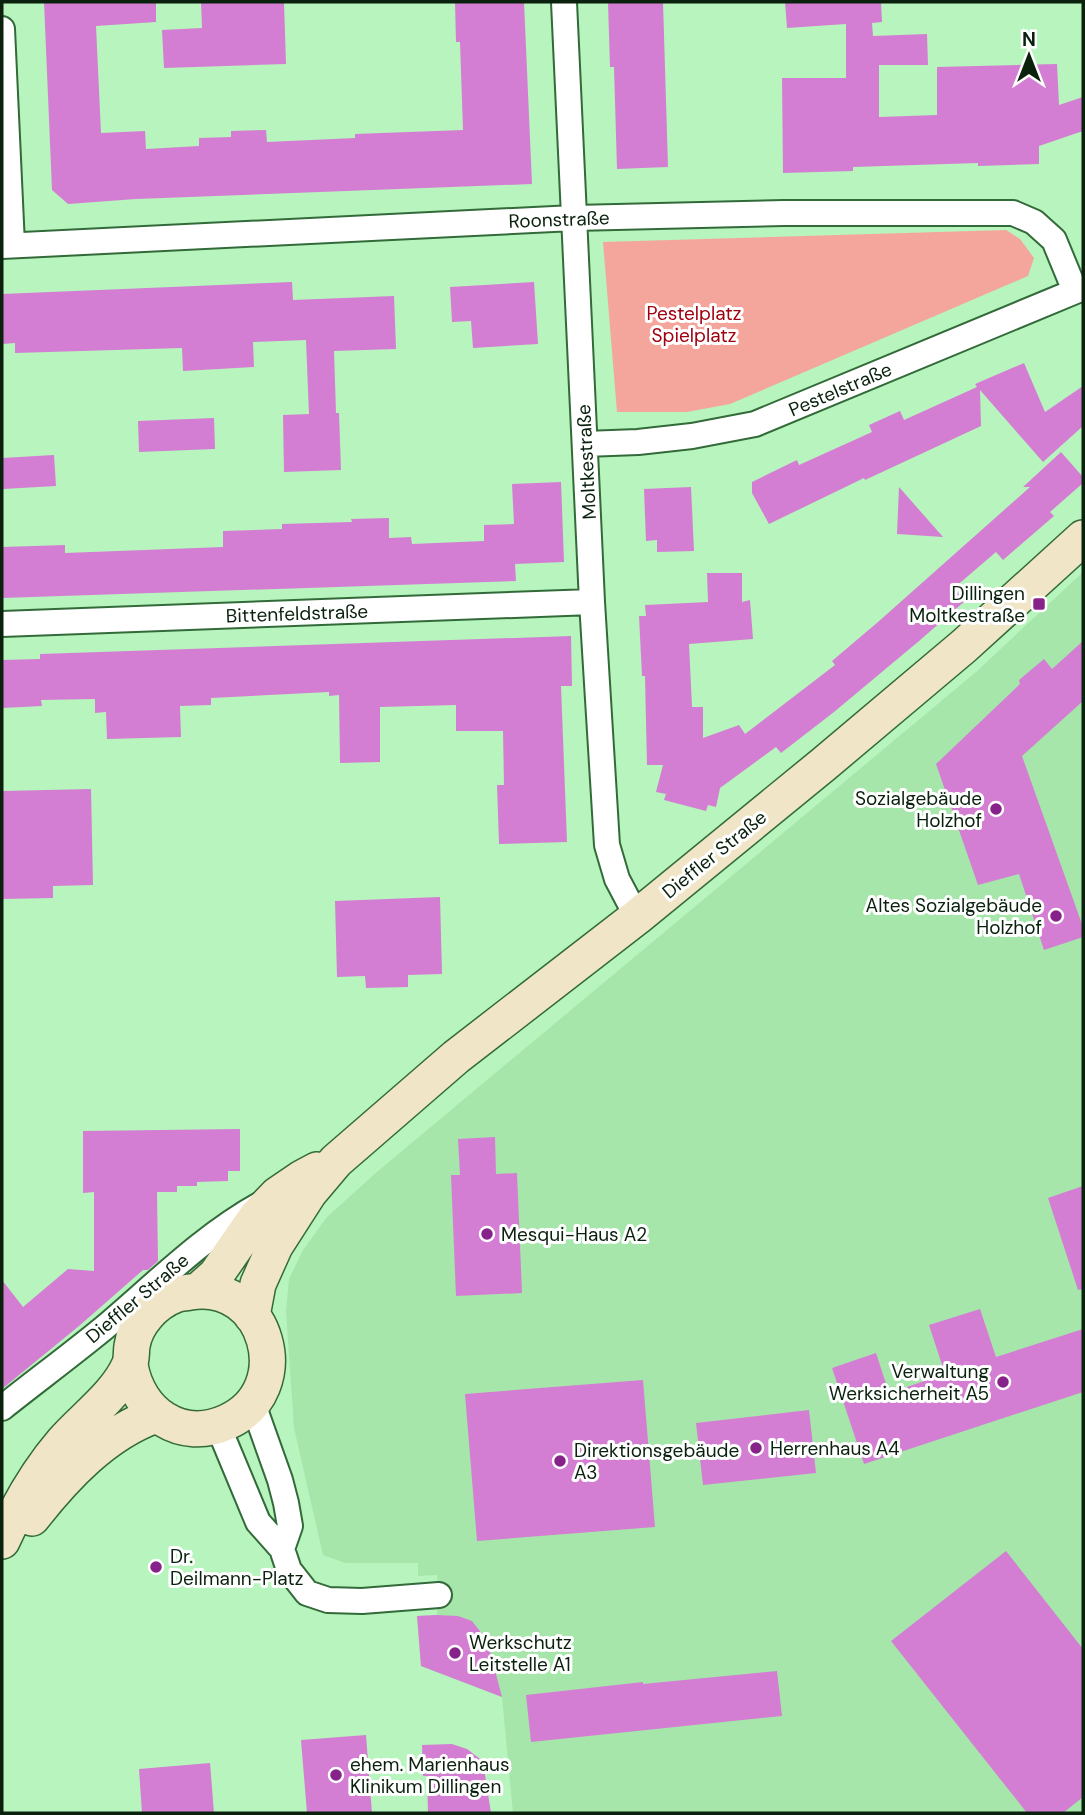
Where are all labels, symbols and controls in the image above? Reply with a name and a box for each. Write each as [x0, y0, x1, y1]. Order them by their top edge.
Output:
north arrow [994, 21, 1064, 91]
text: N [1022, 27, 1036, 52]
street label: Roonstraße [508, 205, 610, 234]
park label: Pestelplatz Spielplatz [647, 301, 741, 348]
street label: Pestelstraße [785, 357, 896, 422]
street label: Moltkestraße [571, 404, 602, 520]
place label: Dillingen Moltkestraße [909, 581, 1025, 628]
marker: Dillingen Moltkestraße [1031, 596, 1047, 612]
street label: Bittenfeldstraße [225, 599, 369, 628]
place label: Sozialgebäude Holzhof [855, 786, 982, 833]
marker: Sozialgebäude Holzhof [988, 801, 1004, 817]
street label: Dieffler Straße [657, 805, 772, 904]
place label: Altes Sozialgebäude Holzhof [866, 893, 1042, 940]
marker: Altes Sozialgebäude Holzhof [1048, 908, 1064, 924]
place label: Mesqui-Haus A2 [501, 1222, 647, 1247]
marker: Mesqui-Haus A2 [479, 1226, 495, 1242]
street label: Dieffler Straße [80, 1248, 194, 1349]
place label: Verwaltung Werksicherheit A5 [829, 1359, 989, 1406]
marker: Verwaltung Werksicherheit A5 [995, 1374, 1011, 1390]
place label: Herrenhaus A4 [770, 1436, 900, 1461]
place label: Direktionsgebäude A3 [574, 1438, 739, 1485]
marker: Herrenhaus A4 [748, 1440, 764, 1456]
marker: Direktionsgebäude A3 [552, 1453, 568, 1469]
place label: Dr. Deilmann-Platz [170, 1544, 304, 1591]
marker: Dr. Deilmann-Platz [148, 1559, 164, 1575]
place label: Werkschutz Leitstelle A1 [469, 1630, 572, 1677]
marker: Werkschutz Leitstelle A1 [447, 1645, 463, 1661]
place label: ehem. Marienhaus Klinikum Dillingen [350, 1752, 510, 1799]
marker: ehem. Marienhaus Klinikum Dillingen [328, 1767, 344, 1783]

